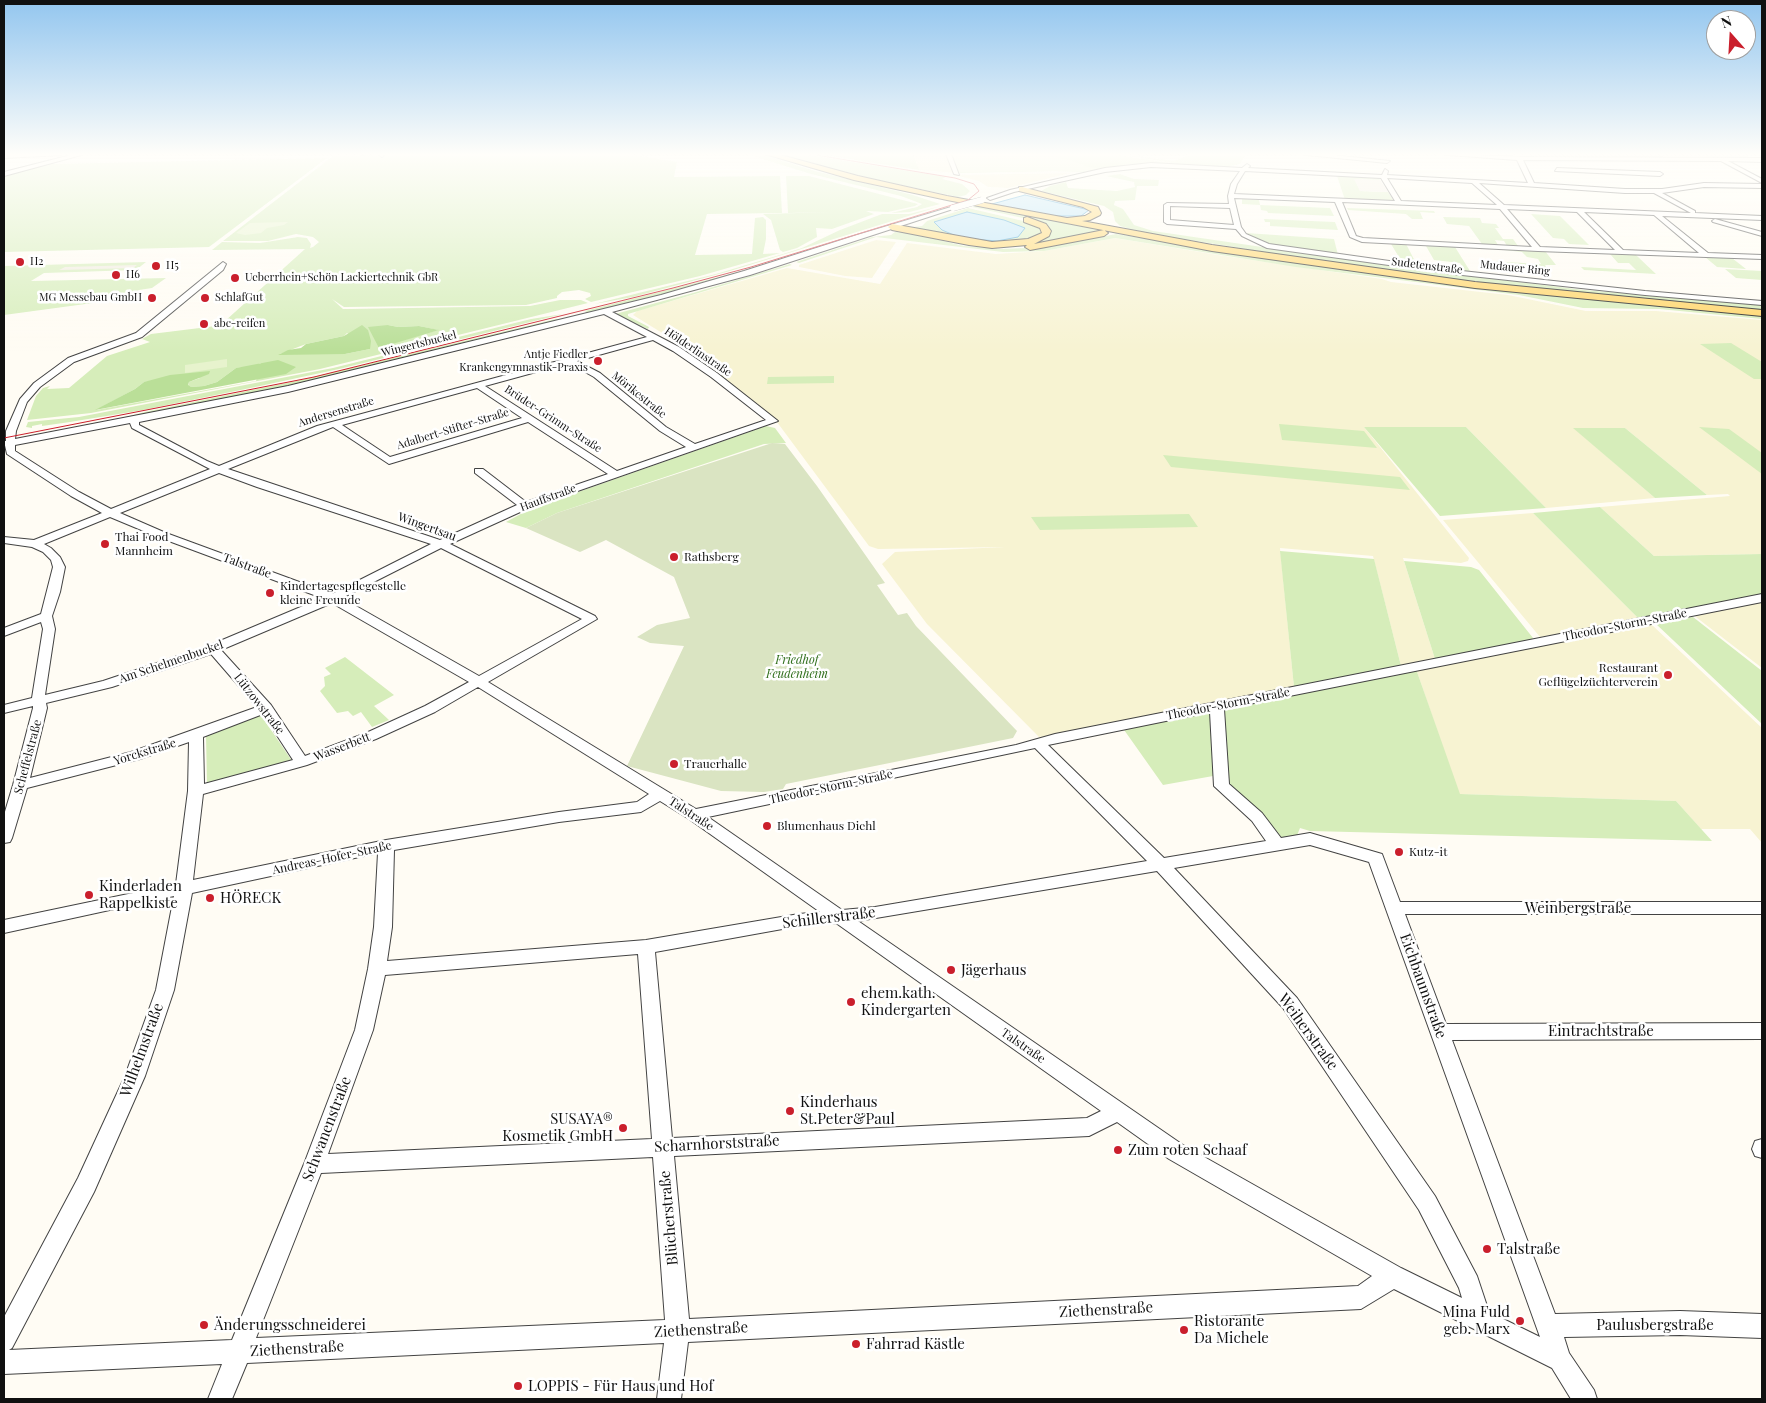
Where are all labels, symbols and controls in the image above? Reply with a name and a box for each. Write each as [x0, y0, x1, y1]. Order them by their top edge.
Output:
north arrow [1706, 10, 1756, 60]
text: N [1718, 11, 1734, 32]
place label: H2 [30, 255, 44, 269]
street label: Sudetenstraße [1391, 255, 1463, 277]
marker: H2 [14, 256, 26, 268]
street label: Mudauer Ring [1480, 258, 1550, 278]
place label: H5 [166, 259, 179, 273]
marker: H5 [150, 260, 162, 272]
place label: H6 [126, 268, 140, 282]
marker: H6 [110, 269, 122, 281]
place label: Ueberrhein+Schön Lackiertechnik GbR [245, 271, 438, 285]
marker: Ueberrhein+Schön Lackiertechnik GbR [229, 272, 241, 284]
place label: MG Messebau GmbH [39, 291, 142, 305]
place label: SchlafGut [215, 291, 263, 305]
marker: MG Messebau GmbH [146, 292, 158, 304]
marker: SchlafGut [199, 292, 211, 304]
place label: abc-reifen [214, 317, 265, 331]
marker: abc-reifen [198, 318, 210, 330]
street label: Hölderlinstraße [662, 325, 734, 379]
street label: Wingertsbuckel [380, 328, 458, 360]
place label: Antje Fiedler Krankengymnastik-Praxis [459, 348, 588, 374]
marker: Antje Fiedler Krankengymnastik-Praxis [592, 355, 604, 367]
street label: Mörikestraße [609, 369, 669, 421]
street label: Brüder-Grimm-Straße [502, 383, 604, 455]
street label: Andersenstraße [297, 394, 375, 430]
street label: Adalbert-Stifter-Straße [395, 406, 511, 452]
street label: Hauffstraße [518, 482, 578, 514]
street label: Wingertsau [396, 510, 458, 544]
place label: Thai Food Mannheim [115, 530, 173, 558]
marker: Thai Food Mannheim [99, 538, 111, 550]
place label: Rathsberg [684, 550, 739, 564]
street label: Talstraße [221, 551, 273, 581]
marker: Rathsberg [668, 551, 680, 563]
place label: Kindertagespflegestelle kleine Freunde [280, 579, 406, 607]
marker: Kindertagespflegestelle kleine Freunde [264, 587, 276, 599]
street label: Theodor-Storm-Straße [1562, 606, 1688, 644]
street label: Am Schelmenbuckel [117, 637, 225, 687]
park label: Friedhof Feudenheim [766, 653, 828, 681]
place label: Restaurant Geflügelzüchterverein [1538, 661, 1658, 689]
marker: Restaurant Geflügelzüchterverein [1662, 669, 1674, 681]
street label: Lützowstraße [231, 671, 287, 737]
street label: Theodor-Storm-Straße [1165, 685, 1291, 723]
street label: Scheffelstraße [11, 718, 45, 796]
street label: Wasserbett [312, 730, 372, 764]
street label: Yorckstraße [112, 736, 178, 768]
place label: Trauerhalle [684, 757, 747, 771]
marker: Trauerhalle [668, 758, 680, 770]
street label: Theodor-Storm-Straße [768, 767, 894, 807]
street label: Talstraße [666, 794, 716, 834]
place label: Blumenhaus Diehl [777, 819, 876, 833]
marker: Blumenhaus Diehl [761, 820, 773, 832]
street label: Andreas-Hofer-Straße [271, 838, 393, 878]
place label: Kutz-it [1409, 845, 1447, 859]
marker: Kutz-it [1393, 846, 1405, 858]
place label: Kinderladen Rappelkiste [99, 877, 182, 912]
marker: Kinderladen Rappelkiste [83, 889, 95, 901]
place label: HÖRECK [220, 889, 281, 907]
marker: HÖRECK [204, 892, 216, 904]
street label: Weinbergstraße [1525, 899, 1631, 917]
street label: Schillerstraße [781, 903, 877, 933]
street label: Eichbaumstraße [1396, 931, 1450, 1041]
place label: Jägerhaus [961, 961, 1026, 979]
marker: Jägerhaus [945, 964, 957, 976]
place label: ehem.kath. Kindergarten [861, 984, 951, 1019]
street label: Weiherstraße [1274, 990, 1342, 1074]
marker: ehem.kath. Kindergarten [845, 996, 857, 1008]
street label: Wilhelmstraße [117, 1001, 167, 1099]
street label: Eintrachtstraße [1548, 1022, 1654, 1040]
street label: Talstraße [998, 1026, 1048, 1066]
street label: Schwanenstraße [299, 1074, 355, 1184]
place label: Kinderhaus St.Peter&Paul [800, 1093, 895, 1128]
marker: Kinderhaus St.Peter&Paul [784, 1105, 796, 1117]
place label: SUSAYA® Kosmetik GmbH [502, 1110, 613, 1145]
marker: SUSAYA® Kosmetik GmbH [617, 1122, 629, 1134]
street label: Scharnhorststraße [654, 1132, 780, 1156]
place label: Zum roten Schaaf [1128, 1141, 1247, 1159]
marker: Zum roten Schaaf [1112, 1144, 1124, 1156]
street label: Blücherstraße [656, 1170, 682, 1266]
place label: Talstraße [1497, 1240, 1560, 1258]
marker: Talstraße [1481, 1243, 1493, 1255]
street label: Ziethenstraße [1059, 1299, 1153, 1321]
place label: Mina Fuld geb. Marx [1442, 1303, 1510, 1338]
place label: Ristorante Da Michele [1194, 1312, 1269, 1347]
marker: Mina Fuld geb. Marx [1514, 1315, 1526, 1327]
place label: Änderungsschneiderei [214, 1316, 366, 1334]
street label: Paulusbergstraße [1596, 1316, 1714, 1334]
marker: Änderungsschneiderei [198, 1319, 210, 1331]
street label: Ziethenstraße [654, 1319, 748, 1341]
marker: Ristorante Da Michele [1178, 1324, 1190, 1336]
place label: Fahrrad Kästle [866, 1335, 965, 1353]
street label: Ziethenstraße [250, 1338, 344, 1360]
marker: Fahrrad Kästle [850, 1338, 862, 1350]
place label: LOPPIS - Für Haus und Hof [528, 1377, 713, 1395]
marker: LOPPIS - Für Haus und Hof [512, 1380, 524, 1392]

